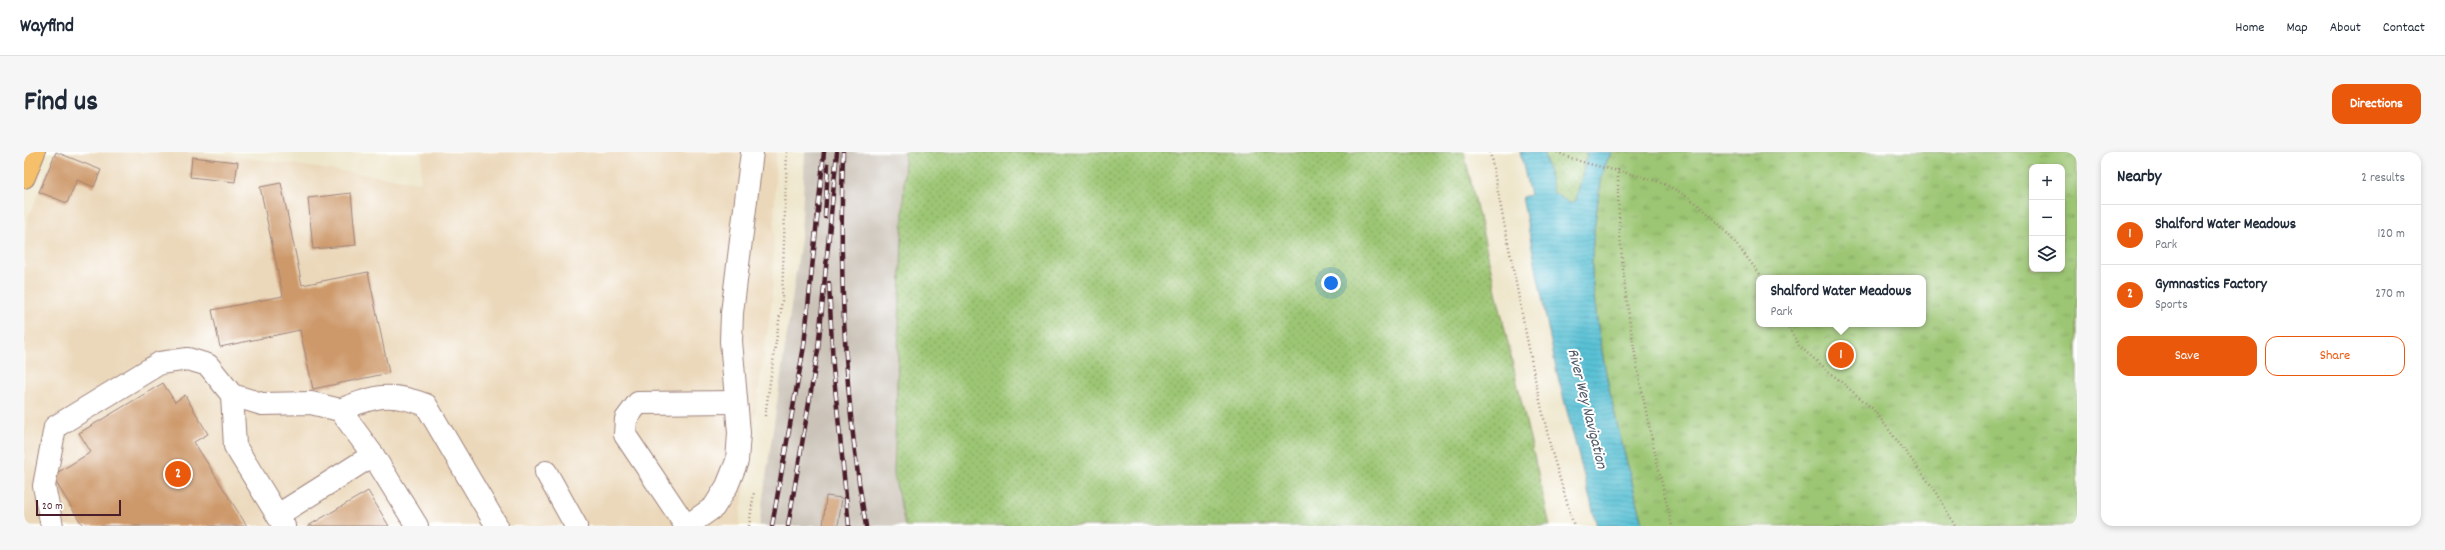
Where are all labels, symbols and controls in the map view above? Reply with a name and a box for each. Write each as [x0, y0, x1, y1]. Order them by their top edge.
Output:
text: Wayfind [20, 14, 74, 41]
text: Home [2235, 18, 2264, 38]
text: Map [2286, 18, 2308, 38]
text: About [2330, 18, 2361, 38]
text: Contact [2383, 18, 2425, 38]
text: Find us [24, 84, 98, 124]
button: Directions [2332, 84, 2421, 124]
map controls [2029, 164, 2065, 272]
button: + [2029, 164, 2065, 200]
text: Nearby [2117, 166, 2161, 190]
text: 2 results [2361, 169, 2405, 188]
button: − [2029, 200, 2065, 236]
text: Shalford Water Meadows [2155, 214, 2296, 236]
text: 1 [2129, 225, 2131, 244]
text: 120 m [2377, 225, 2405, 244]
button: layers [2029, 236, 2065, 272]
text: Park [2155, 236, 2177, 255]
your location [1321, 273, 1341, 293]
text: Gymnastics Factory [2155, 274, 2267, 296]
popup [1756, 275, 1926, 327]
text: Shalford Water Meadows [1771, 281, 1911, 303]
text: 2 [2127, 285, 2133, 304]
text: 270 m [2375, 285, 2405, 304]
text: Sports [2155, 296, 2188, 315]
text: Park [1771, 303, 1793, 322]
button: Save [2117, 336, 2257, 376]
button: Share [2265, 336, 2405, 376]
pin: 1 [1828, 340, 1854, 370]
water label: River Wey Navigation [1561, 346, 1613, 472]
pin: 2 [165, 459, 191, 489]
scale bar [36, 498, 121, 517]
text: 20 m [42, 499, 63, 515]

